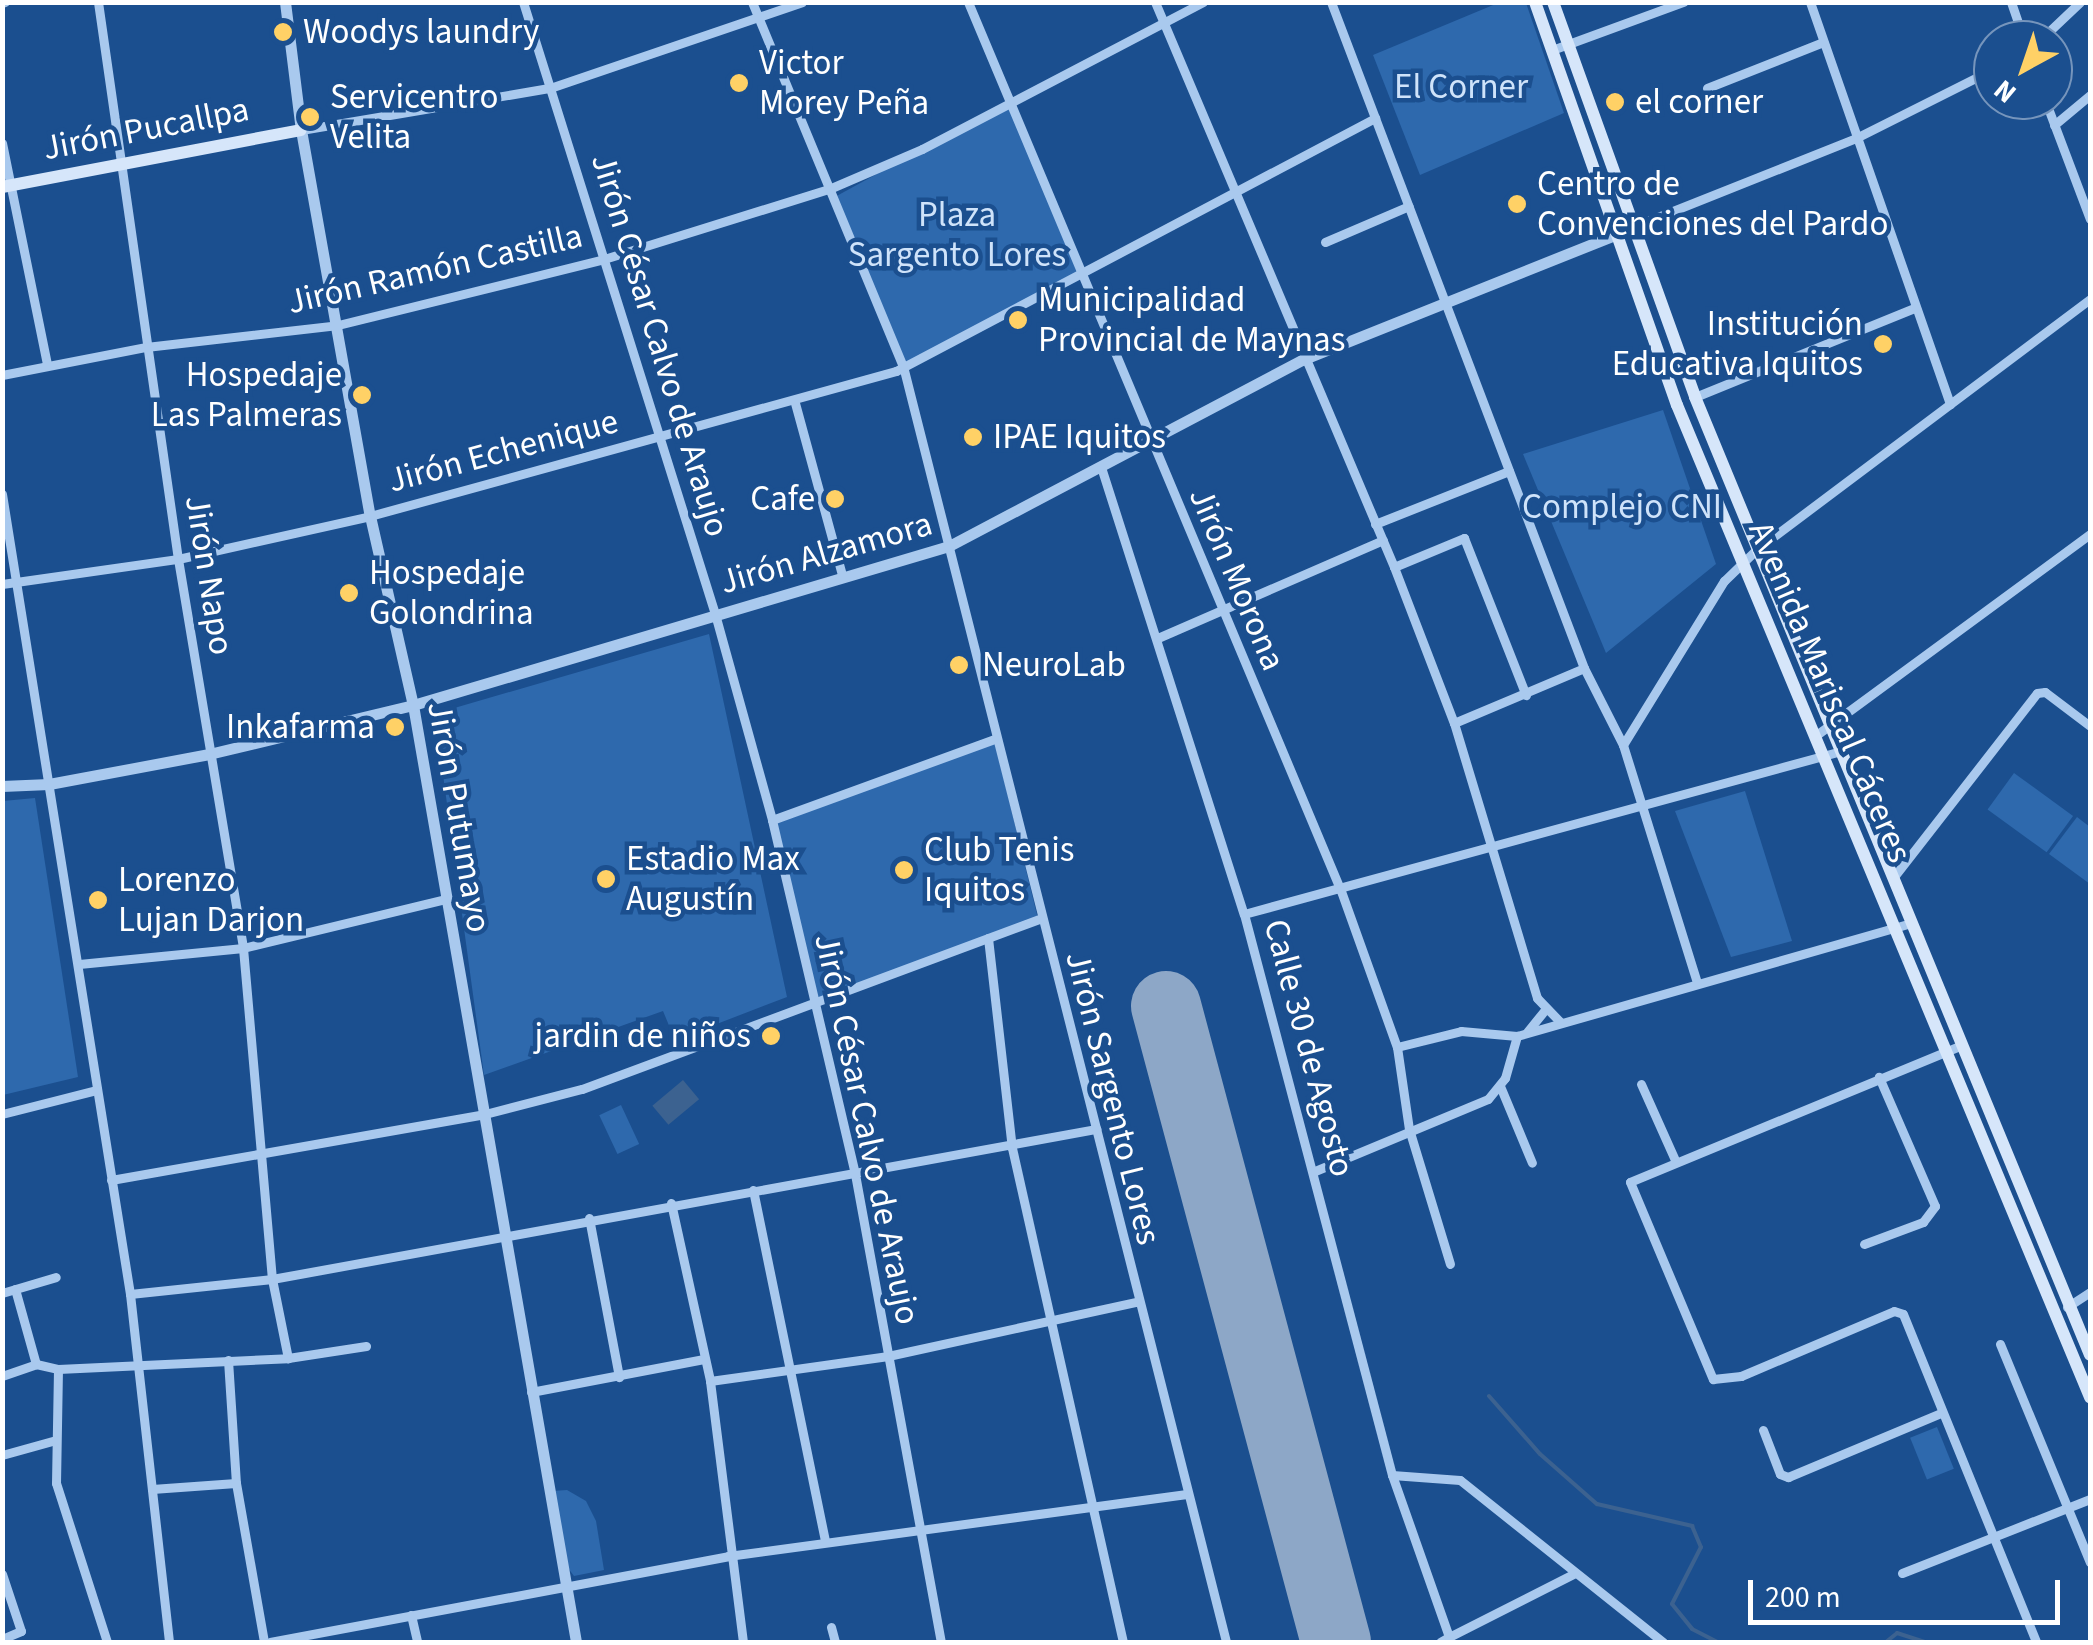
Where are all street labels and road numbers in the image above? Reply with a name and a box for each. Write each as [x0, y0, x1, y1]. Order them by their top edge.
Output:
street label: Jirón Pucallpa [40, 88, 252, 170]
street label: Jirón César Calvo de Araujo [582, 148, 738, 542]
street label: Jirón Ramón Castilla [283, 215, 587, 323]
street label: Jirón Echenique [383, 400, 623, 502]
street label: Jirón Morona [1180, 481, 1294, 677]
street label: Jirón Napo [176, 492, 242, 658]
street label: Jirón Alzamora [715, 503, 937, 603]
street label: Avenida Mariscal Cáceres [1739, 515, 1921, 869]
street label: Jirón Putumayo [418, 698, 500, 936]
street label: Calle 30 de Agosto [1254, 915, 1364, 1181]
street label: Jirón César Calvo de Araujo [805, 930, 929, 1328]
street label: Jirón Sargento Lores [1056, 947, 1170, 1249]

